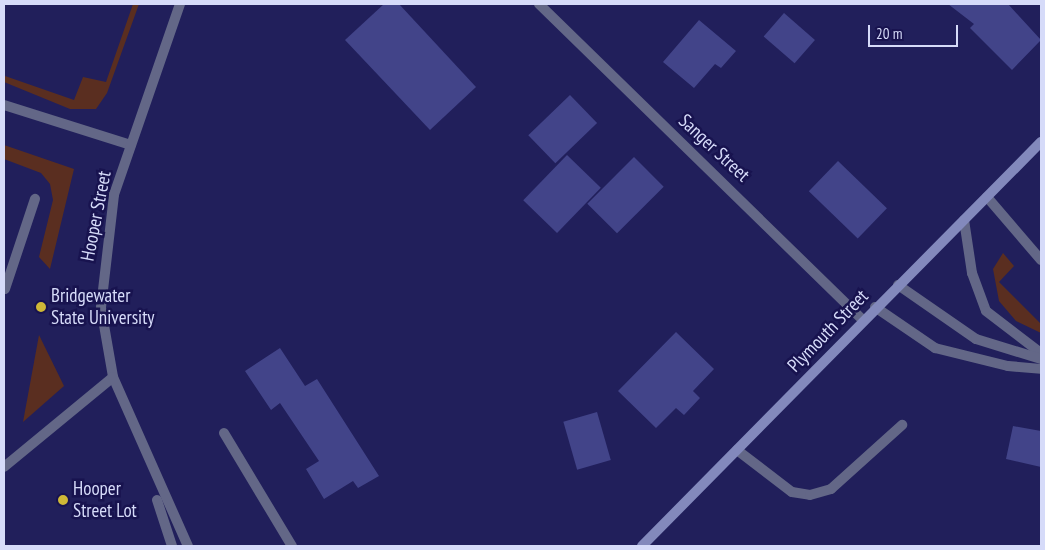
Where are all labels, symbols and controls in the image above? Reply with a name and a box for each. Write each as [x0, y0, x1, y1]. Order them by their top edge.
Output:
scale bar [870, 15, 960, 47]
text: 20 m [876, 24, 902, 43]
street label: Sanger Street [674, 109, 754, 187]
street label: Hooper Street [76, 169, 116, 263]
place label: Bridgewater State University [51, 285, 154, 329]
street label: Plymouth Street [783, 285, 873, 377]
marker: Bridgewater State University [35, 301, 47, 313]
place label: Hooper Street Lot [73, 478, 137, 522]
marker: Hooper Street Lot [57, 494, 69, 506]

